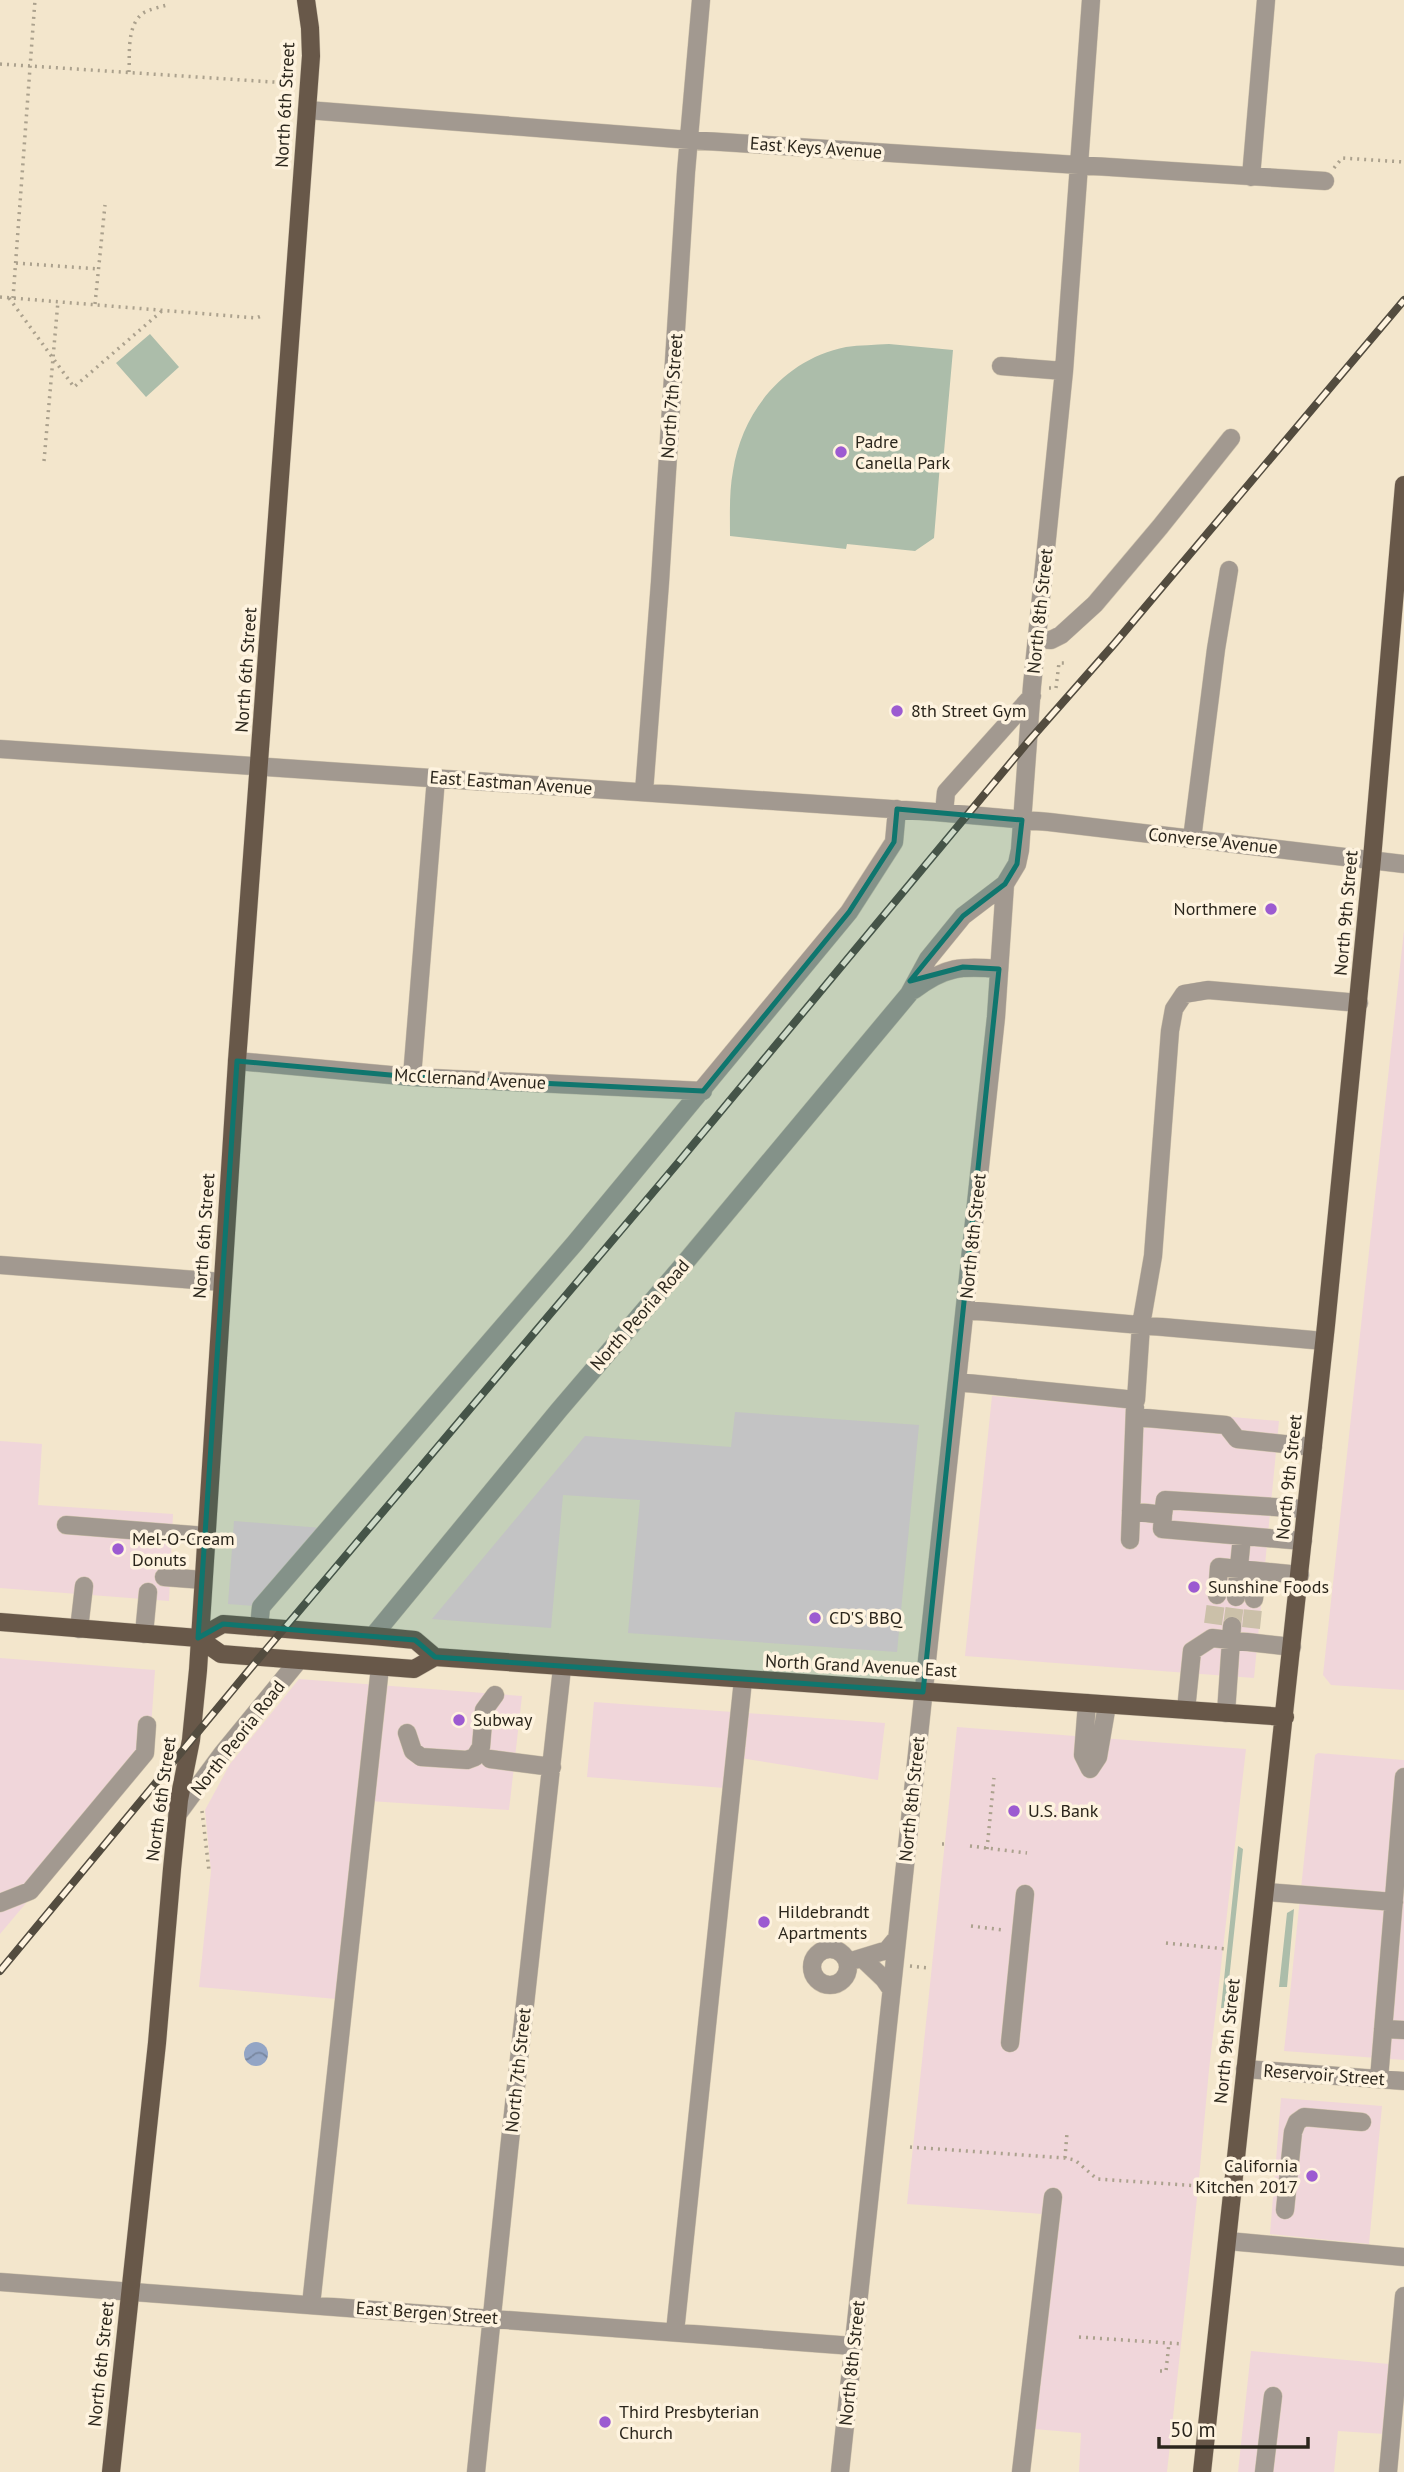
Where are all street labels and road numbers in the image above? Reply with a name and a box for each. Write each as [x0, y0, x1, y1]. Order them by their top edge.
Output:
street label: North 6th Street [270, 42, 299, 168]
street label: East Keys Avenue [749, 131, 883, 164]
street label: North 7th Street [656, 333, 687, 459]
street label: North 8th Street [1021, 547, 1058, 675]
street label: North 6th Street [230, 606, 261, 733]
street label: East Eastman Avenue [429, 765, 593, 800]
street label: Converse Avenue [1147, 822, 1279, 859]
street label: North 9th Street [1329, 849, 1362, 977]
street label: McClernand Avenue [394, 1063, 546, 1094]
street label: North 6th Street [188, 1172, 219, 1299]
street label: North 8th Street [954, 1172, 991, 1300]
street label: North Peoria Road [585, 1254, 694, 1375]
street label: North 9th Street [1270, 1413, 1307, 1541]
street label: North Grand Avenue East [764, 1649, 958, 1682]
street label: North Peoria Road [185, 1675, 290, 1800]
street label: North 6th Street [140, 1735, 181, 1863]
street label: North 8th Street [893, 1735, 930, 1863]
street label: North 9th Street [1208, 1977, 1245, 2105]
street label: North 7th Street [500, 2006, 535, 2133]
street label: Reservoir Street [1263, 2059, 1386, 2090]
street label: East Bergen Street [355, 2296, 499, 2329]
street label: North 8th Street [833, 2299, 870, 2427]
street label: North 6th Street [82, 2300, 119, 2428]

